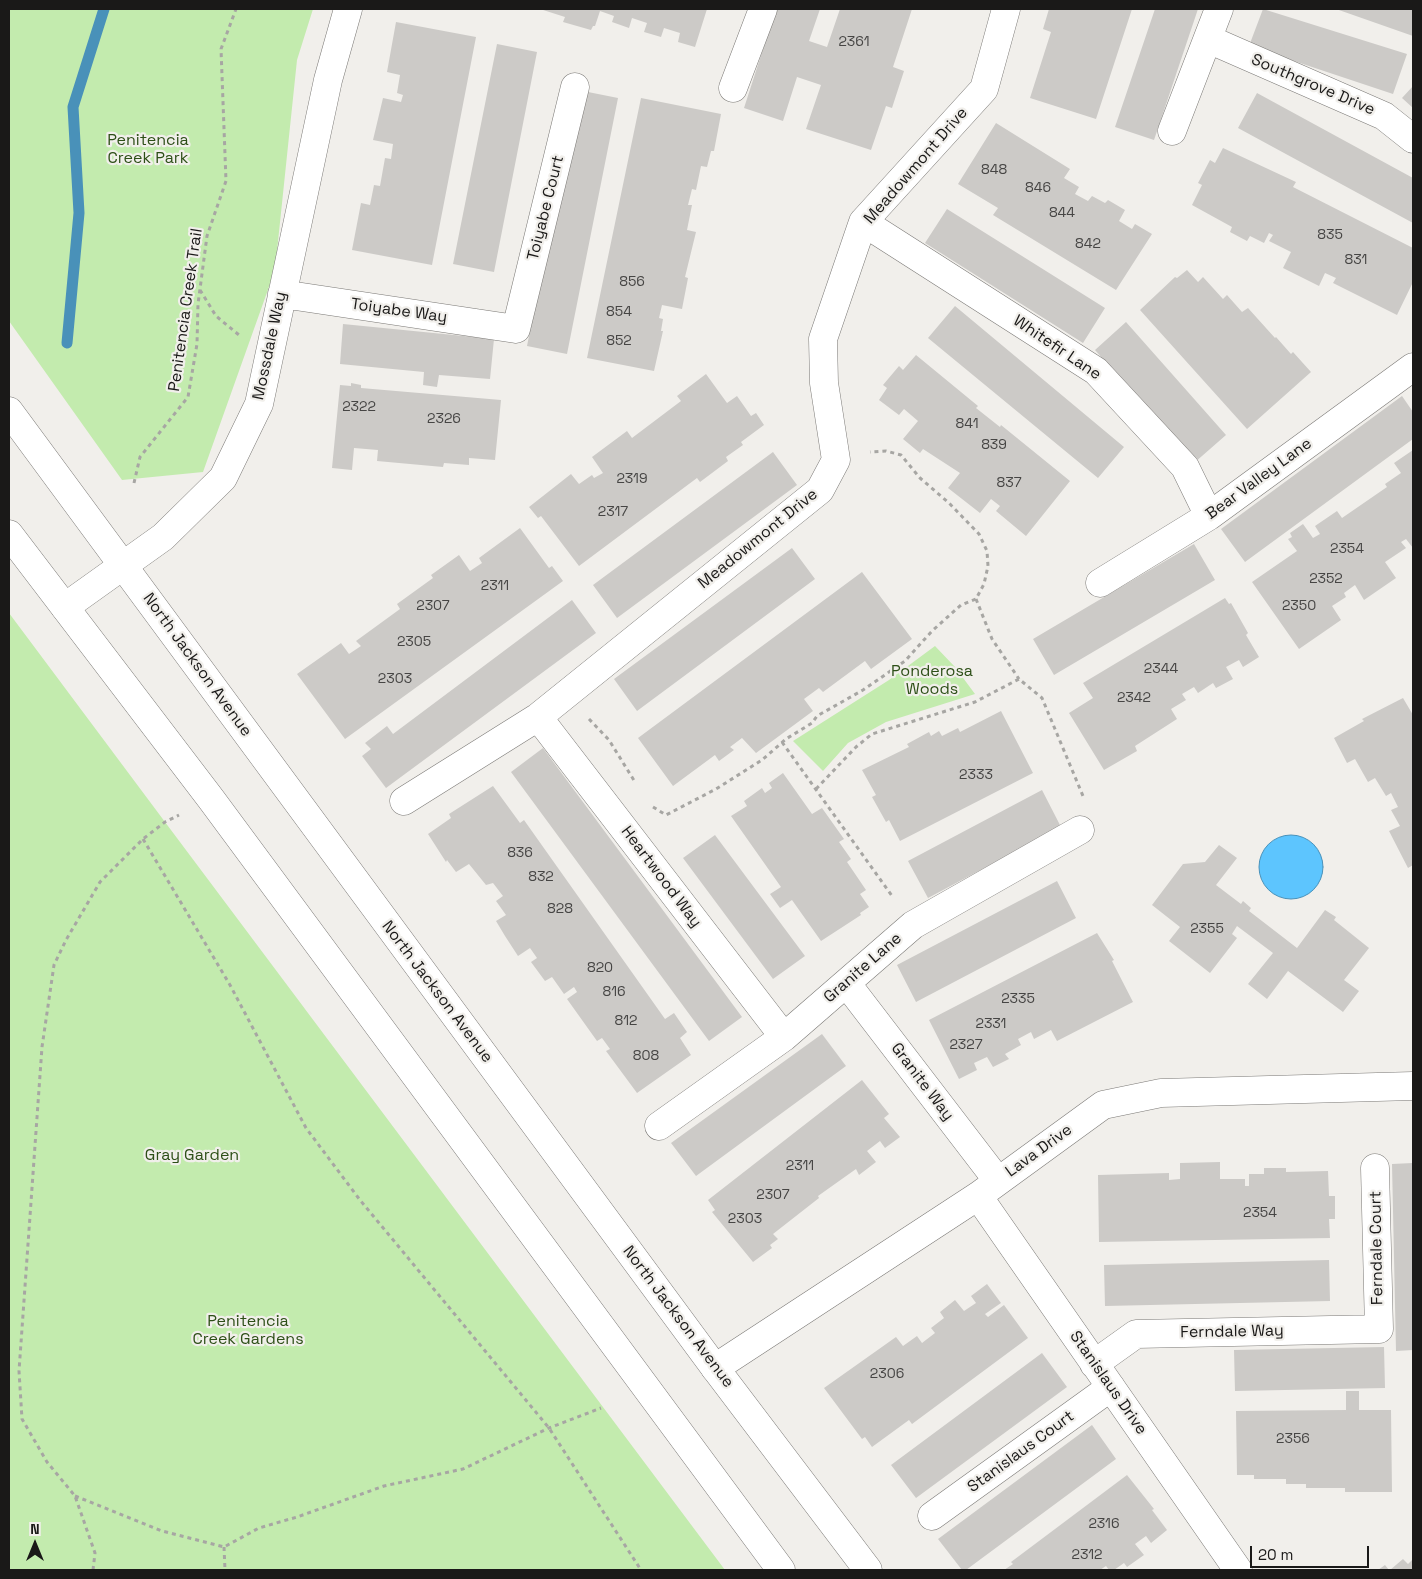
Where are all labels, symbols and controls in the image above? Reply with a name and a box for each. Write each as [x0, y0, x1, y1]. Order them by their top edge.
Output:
house number: 2361 [838, 34, 870, 50]
street label: Southgrove Drive [1248, 50, 1378, 120]
street label: Meadowmont Drive [860, 104, 972, 228]
park label: Penitencia Creek Park [107, 131, 189, 169]
street label: Toiyabe Court [524, 153, 568, 263]
house number: 848 [981, 162, 1007, 178]
house number: 846 [1025, 180, 1051, 196]
house number: 844 [1049, 205, 1075, 221]
street label: Penitencia Creek Trail [165, 227, 207, 393]
house number: 835 [1317, 227, 1343, 243]
house number: 842 [1075, 236, 1101, 252]
house number: 831 [1345, 252, 1367, 268]
house number: 856 [619, 274, 645, 290]
street label: Mossdale Way [249, 290, 291, 402]
street label: Toiyabe Way [350, 295, 448, 327]
house number: 854 [606, 304, 632, 320]
street label: Whitefir Lane [1009, 312, 1105, 384]
house number: 852 [606, 333, 632, 349]
house number: 2322 [342, 399, 376, 415]
house number: 2326 [427, 411, 461, 427]
house number: 841 [956, 416, 978, 432]
street label: Bear Valley Lane [1202, 434, 1316, 524]
house number: 839 [981, 437, 1007, 453]
house number: 2319 [616, 471, 648, 487]
house number: 837 [996, 475, 1022, 491]
street label: Meadowmont Drive [694, 485, 822, 593]
house number: 2317 [598, 504, 628, 520]
house number: 2354 [1330, 541, 1364, 557]
house number: 2352 [1309, 571, 1343, 587]
house number: 2311 [481, 578, 509, 594]
street label: North Jackson Avenue [138, 590, 256, 740]
house number: 2307 [416, 598, 450, 614]
house number: 2350 [1282, 598, 1316, 614]
house number: 2305 [397, 634, 431, 650]
house number: 2344 [1144, 661, 1178, 677]
park label: Ponderosa Woods [891, 662, 973, 700]
house number: 2303 [378, 671, 412, 687]
house number: 2342 [1117, 690, 1151, 706]
house number: 2333 [959, 767, 993, 783]
street label: Heartwood Way [617, 822, 705, 932]
house number: 836 [507, 845, 533, 861]
house number: 832 [528, 869, 554, 885]
house number: 828 [547, 901, 573, 917]
street label: North Jackson Avenue [377, 917, 497, 1067]
house number: 2355 [1190, 921, 1224, 937]
street label: Granite Lane [820, 929, 906, 1007]
house number: 820 [587, 960, 613, 976]
house number: 816 [602, 984, 626, 1000]
house number: 2335 [1001, 991, 1035, 1007]
house number: 812 [614, 1013, 638, 1029]
house number: 2331 [976, 1016, 1006, 1032]
house number: 2327 [949, 1037, 983, 1053]
street label: Granite Way [886, 1039, 958, 1125]
house number: 808 [633, 1048, 659, 1064]
street label: Lava Drive [1002, 1120, 1076, 1182]
park label: Gray Garden [145, 1146, 239, 1166]
house number: 2311 [786, 1158, 814, 1174]
house number: 2307 [756, 1187, 790, 1203]
street label: Ferndale Court [1366, 1191, 1388, 1305]
house number: 2354 [1243, 1205, 1277, 1221]
house number: 2303 [728, 1211, 762, 1227]
street label: North Jackson Avenue [618, 1242, 738, 1392]
park label: Penitencia Creek Gardens [192, 1312, 304, 1350]
street label: Ferndale Way [1180, 1321, 1284, 1343]
street label: Stanislaus Drive [1065, 1327, 1151, 1439]
house number: 2306 [870, 1366, 904, 1382]
street label: Stanislaus Court [964, 1407, 1078, 1497]
house number: 2356 [1276, 1431, 1310, 1447]
house number: 2316 [1088, 1516, 1120, 1532]
north arrow [10, 1519, 60, 1569]
text: N [30, 1520, 40, 1538]
scale bar [1252, 1536, 1371, 1568]
text: 20 m [1258, 1545, 1293, 1564]
house number: 2312 [1072, 1547, 1102, 1563]

